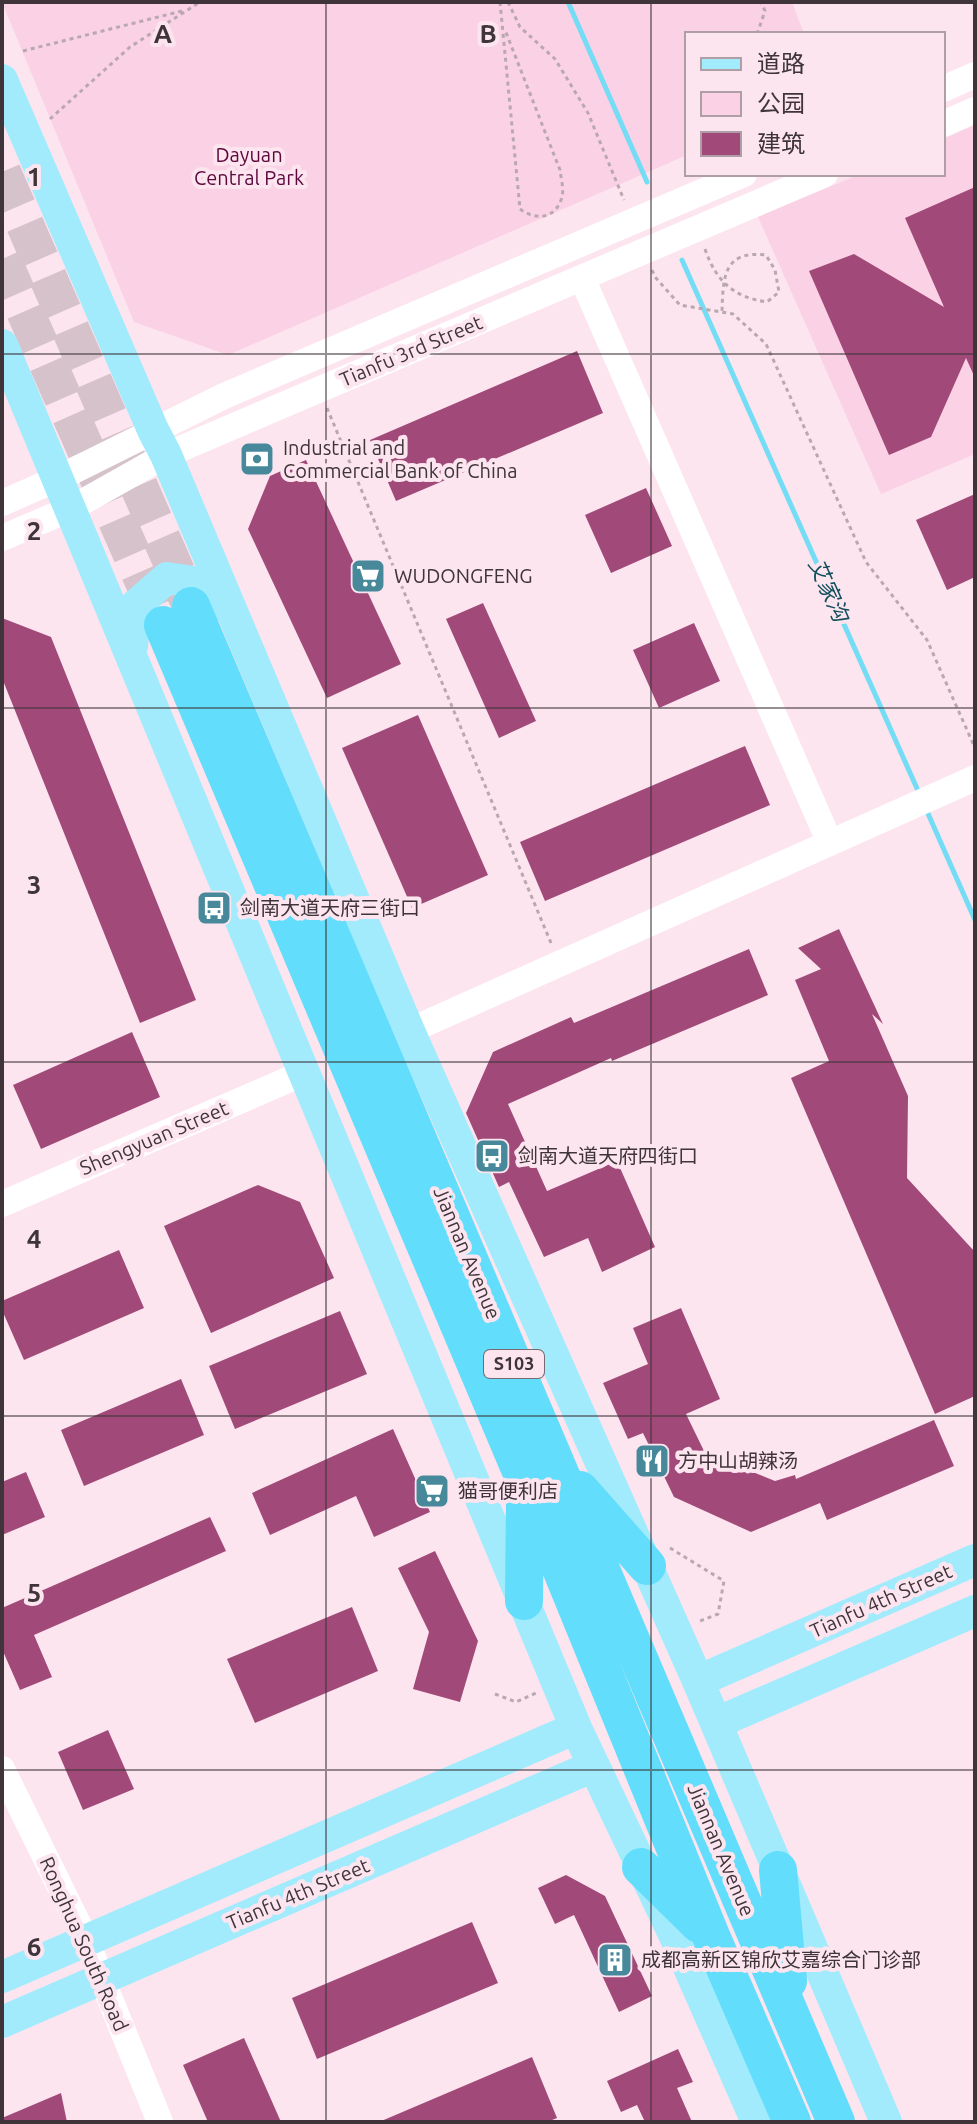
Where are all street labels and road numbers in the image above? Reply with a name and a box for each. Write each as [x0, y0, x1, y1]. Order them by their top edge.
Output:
street label: Tianfu 3rd Street [336, 310, 486, 391]
street label: Shengyuan Street [76, 1096, 232, 1179]
street label: Jiannan Avenue [429, 1183, 506, 1322]
road number: S103 [484, 1350, 544, 1378]
street label: Tianfu 4th Street [806, 1559, 955, 1642]
street label: Jiannan Avenue [683, 1780, 760, 1919]
street label: Ronghua South Road [36, 1853, 133, 2034]
street label: Tianfu 4th Street [223, 1853, 373, 1934]

